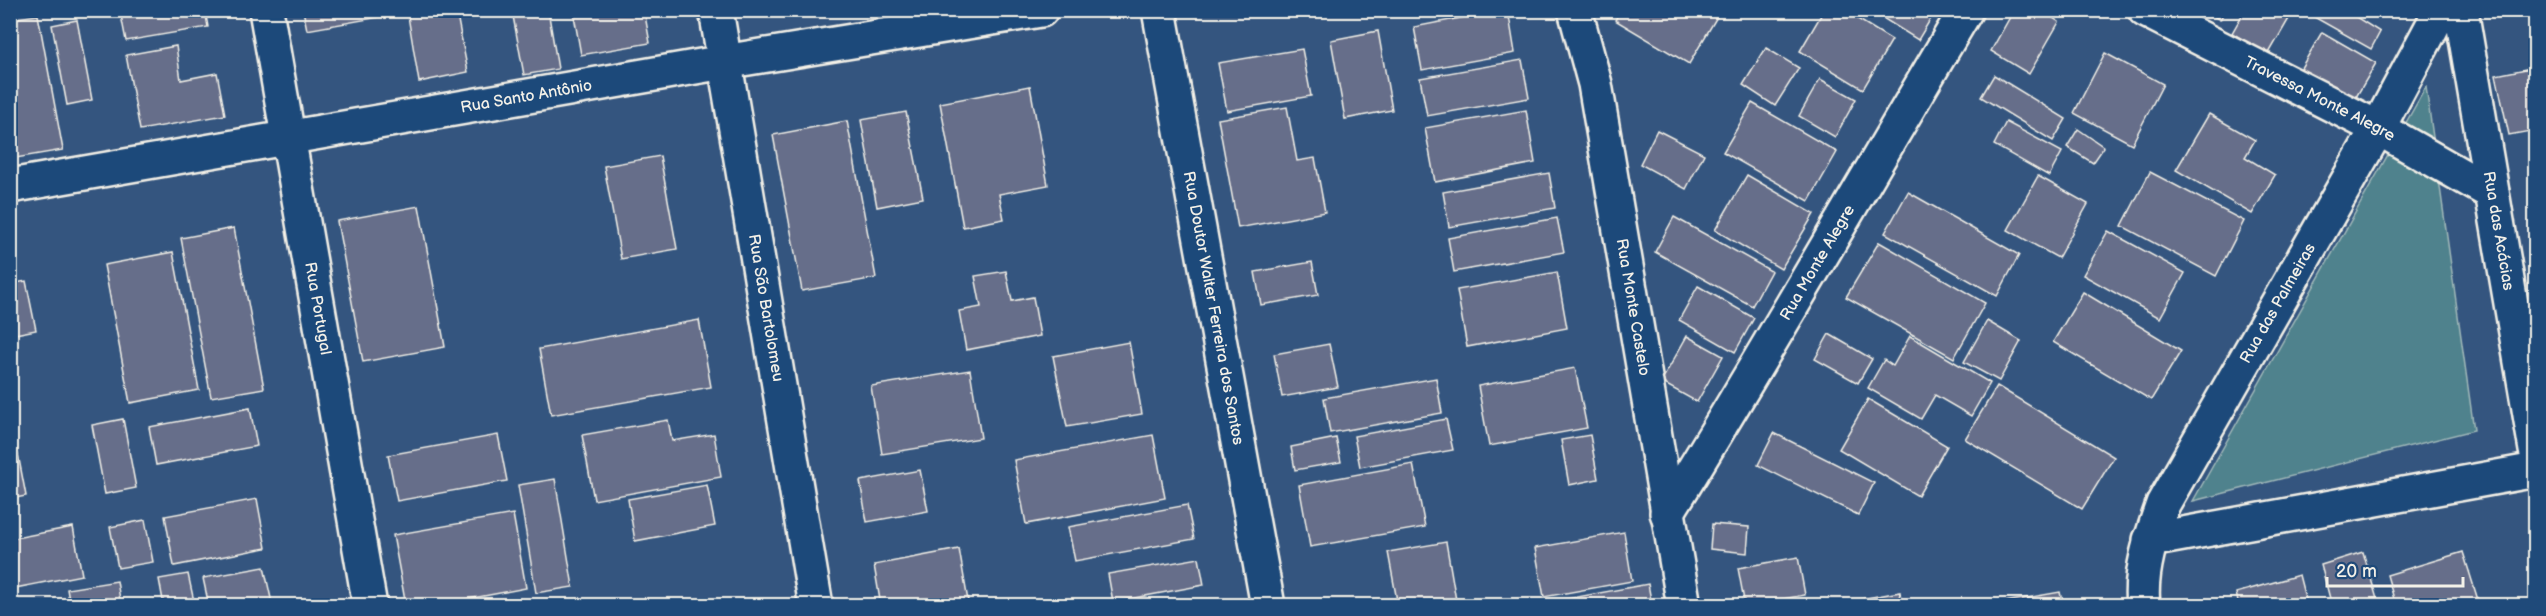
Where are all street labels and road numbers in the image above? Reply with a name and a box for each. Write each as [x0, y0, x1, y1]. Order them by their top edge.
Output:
street label: Travessa Monte Alegre [2241, 52, 2399, 146]
street label: Rua Santo Antônio [459, 76, 594, 117]
street label: Rua Doutor Walter Ferreira dos Santos [1179, 170, 1248, 446]
street label: Rua das Acácias [2479, 170, 2518, 292]
street label: Rua Monte Alegre [1776, 201, 1859, 324]
street label: Rua São Bartolomeu [744, 233, 788, 383]
street label: Rua Monte Castelo [1612, 237, 1654, 377]
street label: Rua das Palmeiras [2236, 240, 2320, 367]
street label: Rua Portugal [301, 261, 336, 356]

